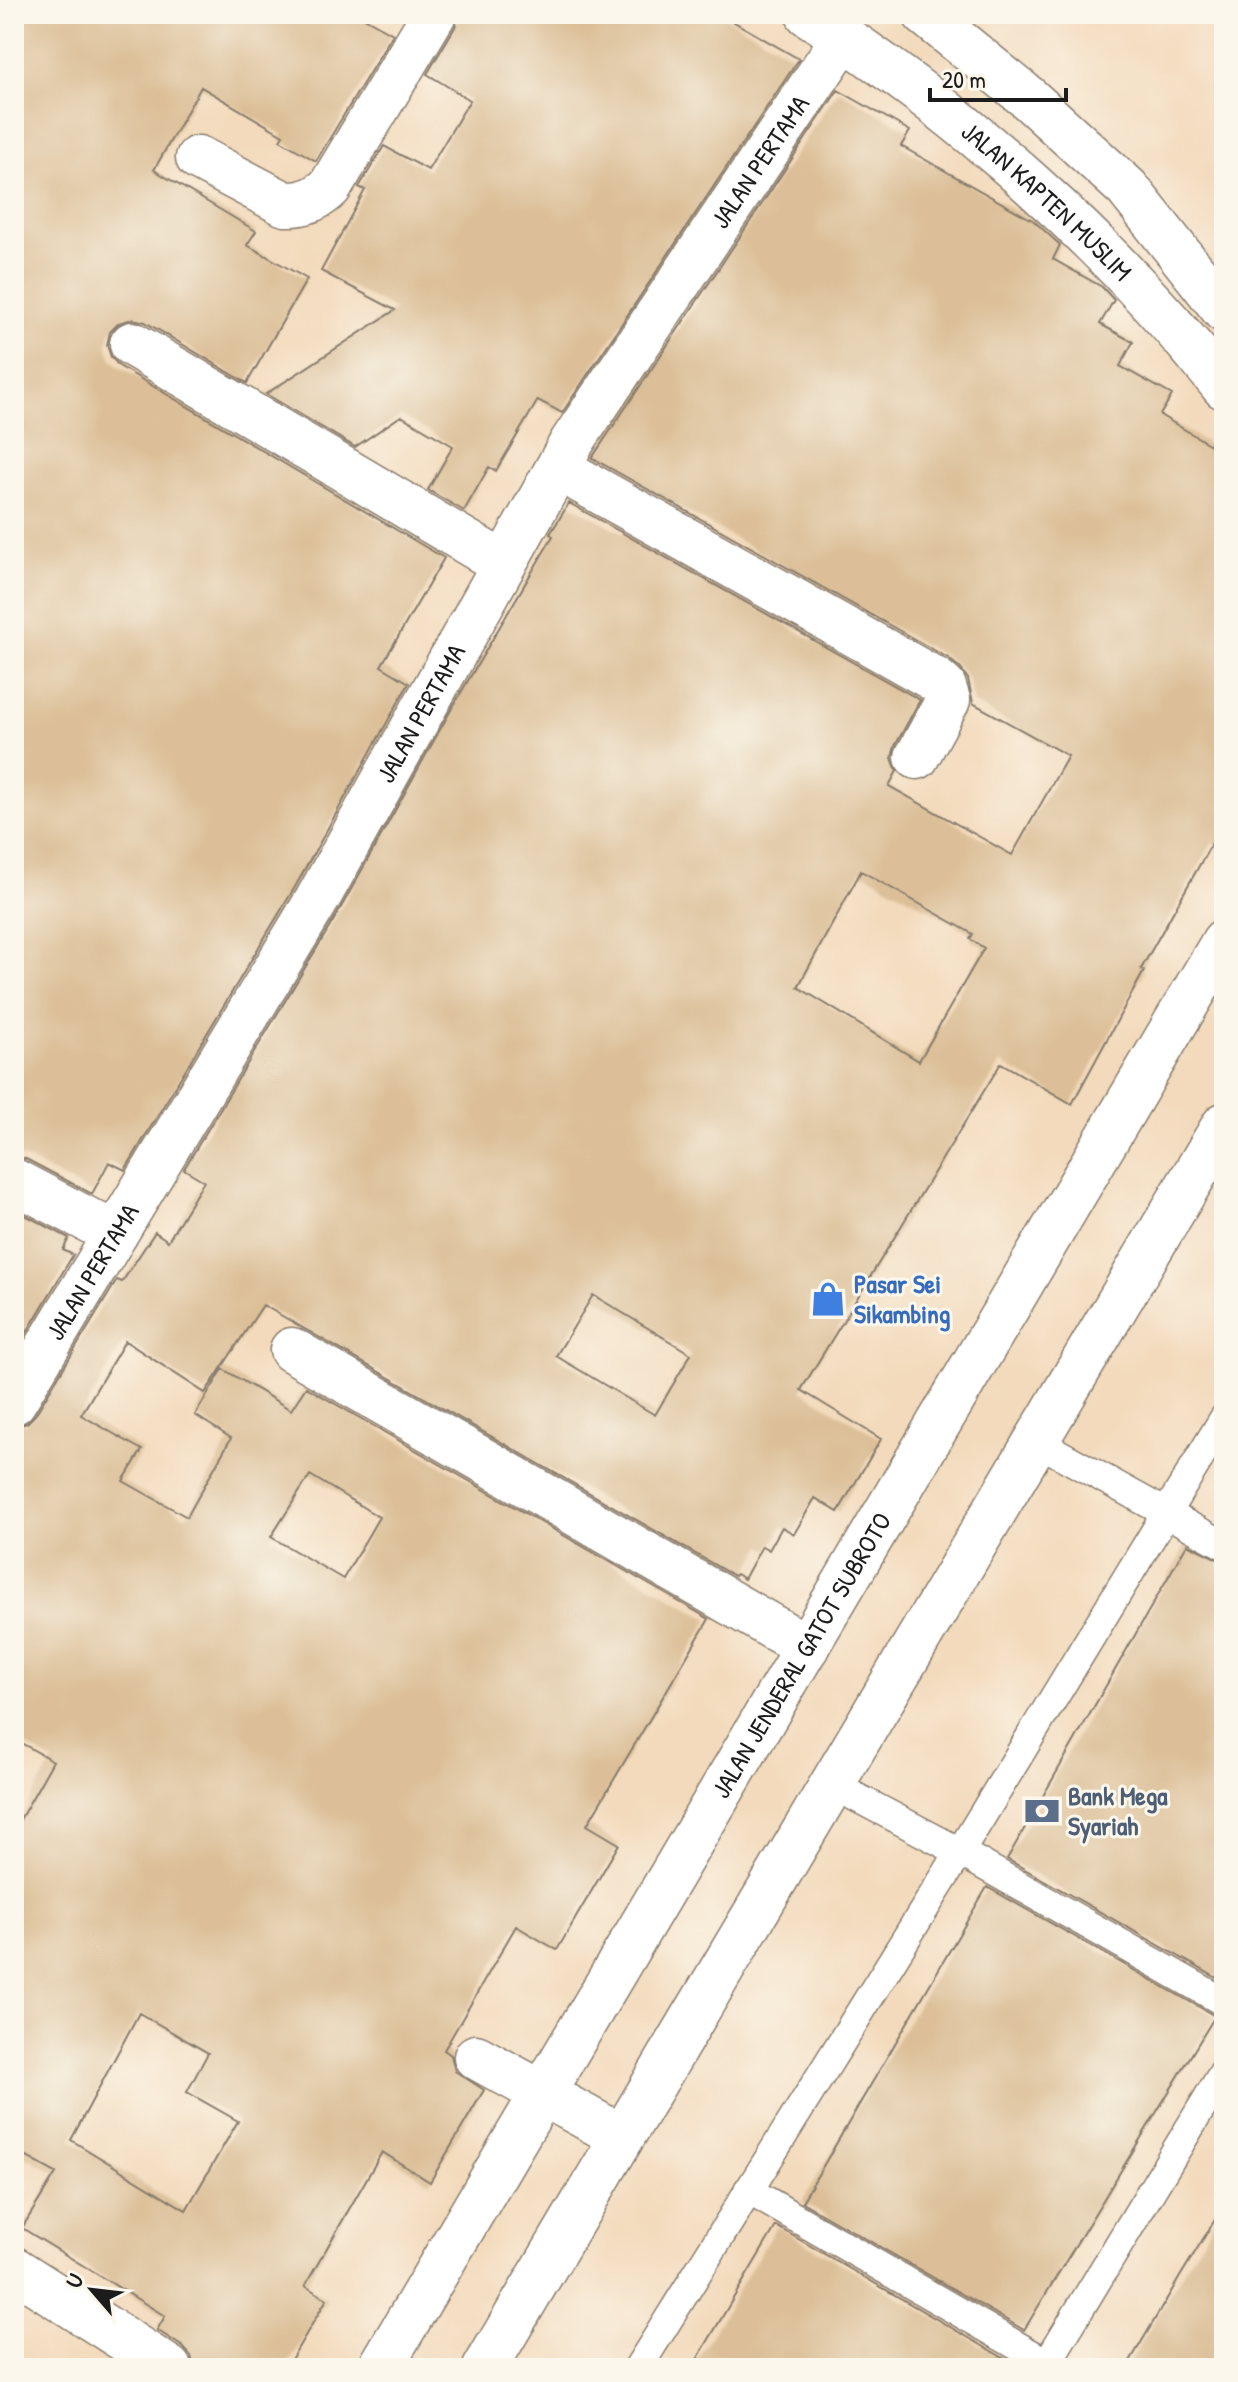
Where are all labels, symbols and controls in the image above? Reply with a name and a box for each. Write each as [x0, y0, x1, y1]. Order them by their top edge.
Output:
scale bar [930, 52, 1066, 102]
text: 20 m [942, 63, 986, 95]
street label: JALAN PERTAMA [702, 88, 817, 235]
street label: JALAN KAPTEN MUSLIM [954, 114, 1140, 288]
street label: JALAN PERTAMA [368, 637, 473, 789]
street label: JALAN PERTAMA [37, 1197, 147, 1346]
place label: Pasar Sei Sikambing [854, 1266, 951, 1332]
shop icon: Pasar Sei Sikambing [809, 1280, 847, 1318]
street label: JALAN JENDERAL GATOT SUBROTO [703, 1506, 899, 1804]
place label: Bank Mega Syariah [1068, 1778, 1168, 1844]
bank icon: Bank Mega Syariah [1023, 1792, 1061, 1830]
north arrow [52, 2250, 132, 2330]
text: U [58, 2268, 90, 2293]

